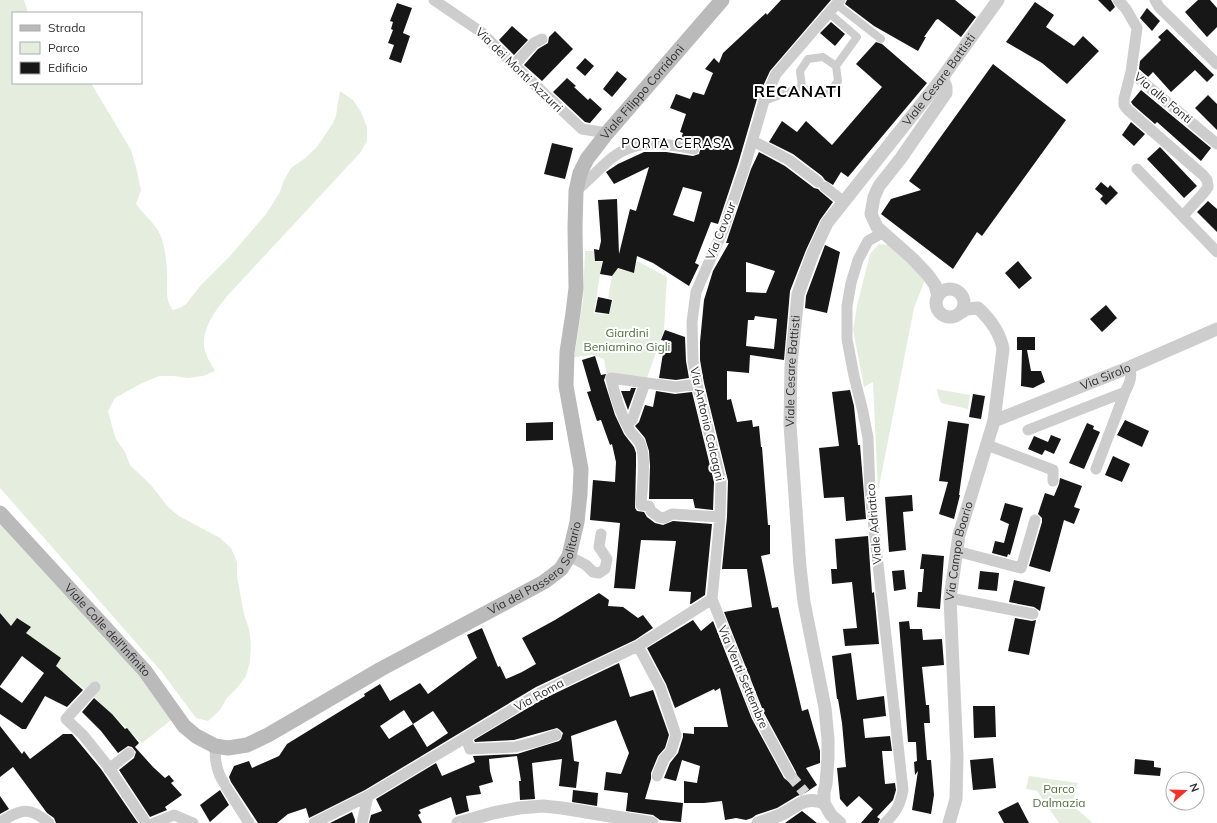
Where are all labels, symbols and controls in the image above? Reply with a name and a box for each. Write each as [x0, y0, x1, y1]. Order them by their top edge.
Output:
legend [12, 12, 142, 84]
text: Strada [48, 20, 86, 35]
street label: Via dei Monti Azzurri [473, 24, 566, 115]
street label: Viale Cesare Battisti [899, 30, 979, 129]
text: Parco [48, 40, 80, 55]
street label: Viale Filippo Corridoni [597, 41, 687, 142]
text: Edificio [48, 60, 88, 75]
street label: Via alle Fonti [1131, 69, 1196, 126]
district label: RECANATI [754, 81, 842, 101]
district label: PORTA CERASA [621, 135, 733, 151]
street label: Via Cavour [702, 199, 739, 262]
street label: Viale Cesare Battisti [782, 314, 803, 427]
park label: Giardini Beniamino Gigli [584, 325, 671, 354]
street label: Via Sirolo [1078, 359, 1133, 393]
street label: Via Antonio Calcagni [687, 365, 728, 482]
street label: Viale Adriatico [862, 483, 885, 565]
street label: Via Campo Boario [942, 499, 976, 602]
street label: Via del Passero Solitario [485, 520, 584, 618]
street label: Viale Colle dell'Infinito [61, 580, 155, 679]
street label: Via Venti Settembre [715, 623, 772, 730]
street label: Via Roma [511, 675, 566, 714]
north arrow [1165, 771, 1205, 811]
park label: Parco Dalmazia [1032, 781, 1086, 810]
text: N [1186, 781, 1202, 794]

